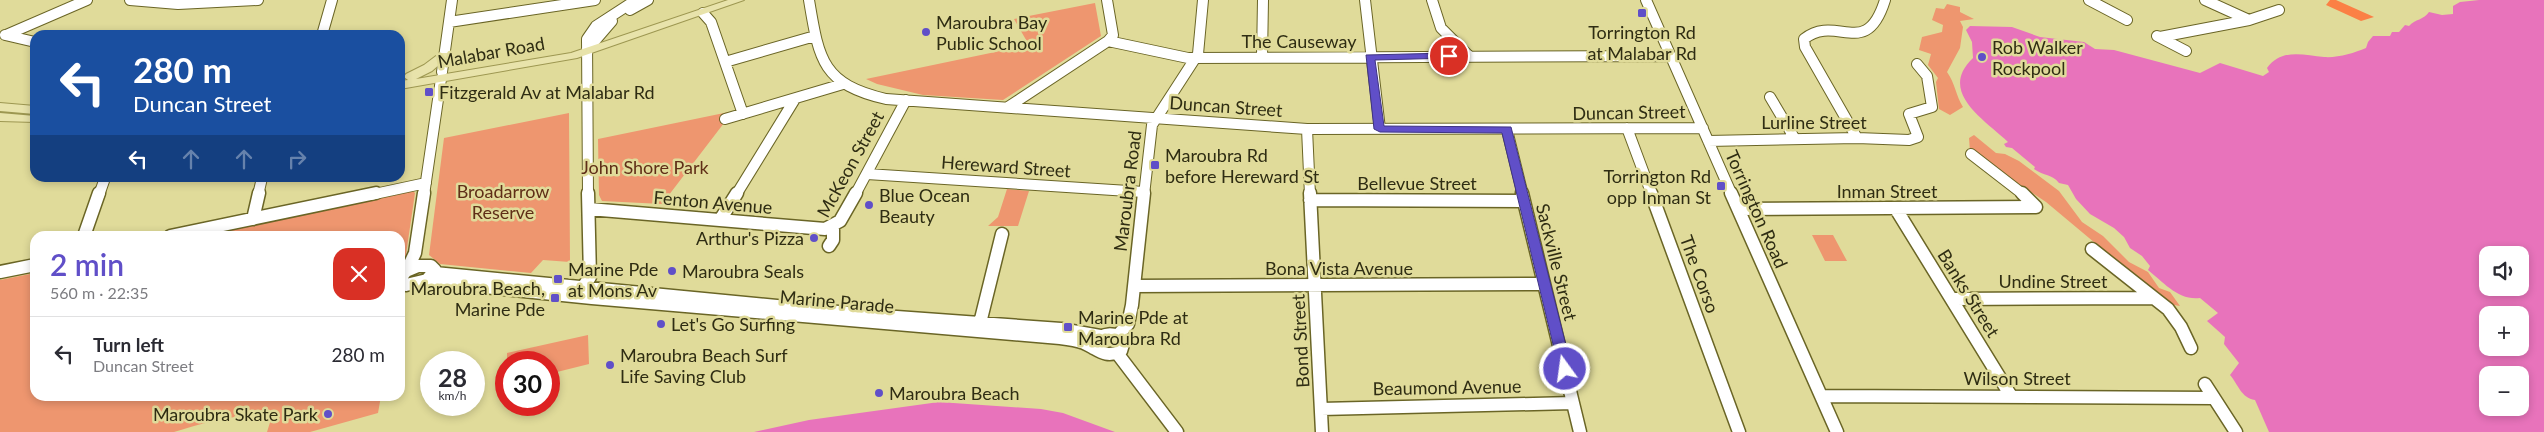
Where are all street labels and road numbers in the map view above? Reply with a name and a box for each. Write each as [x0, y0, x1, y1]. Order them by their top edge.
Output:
street label: The Causeway [1242, 30, 1357, 52]
street label: Malabar Road [436, 32, 546, 72]
street label: Duncan Street [1169, 91, 1284, 121]
street label: Duncan Street [1572, 100, 1686, 124]
street label: McKeon Street [812, 107, 888, 221]
street label: Lurline Street [1761, 111, 1867, 133]
street label: Maroubra Road [1109, 129, 1145, 253]
street label: Torrington Road [1721, 147, 1793, 271]
street label: Hereward Street [940, 150, 1072, 182]
street label: Bellevue Street [1357, 172, 1477, 194]
street label: Inman Street [1837, 180, 1938, 202]
street label: Fenton Avenue [653, 186, 773, 218]
street label: Sackville Street [1532, 201, 1582, 323]
street label: The Corso [1676, 232, 1724, 316]
street label: Banks Street [1933, 245, 2005, 341]
street label: Bona Vista Avenue [1265, 257, 1413, 279]
street label: Undine Street [1999, 270, 2108, 292]
street label: Marine Parade [779, 285, 895, 317]
street label: Bond Street [1287, 293, 1313, 388]
street label: Wilson Street [1963, 367, 2071, 389]
street label: Beaumond Avenue [1372, 375, 1522, 399]

